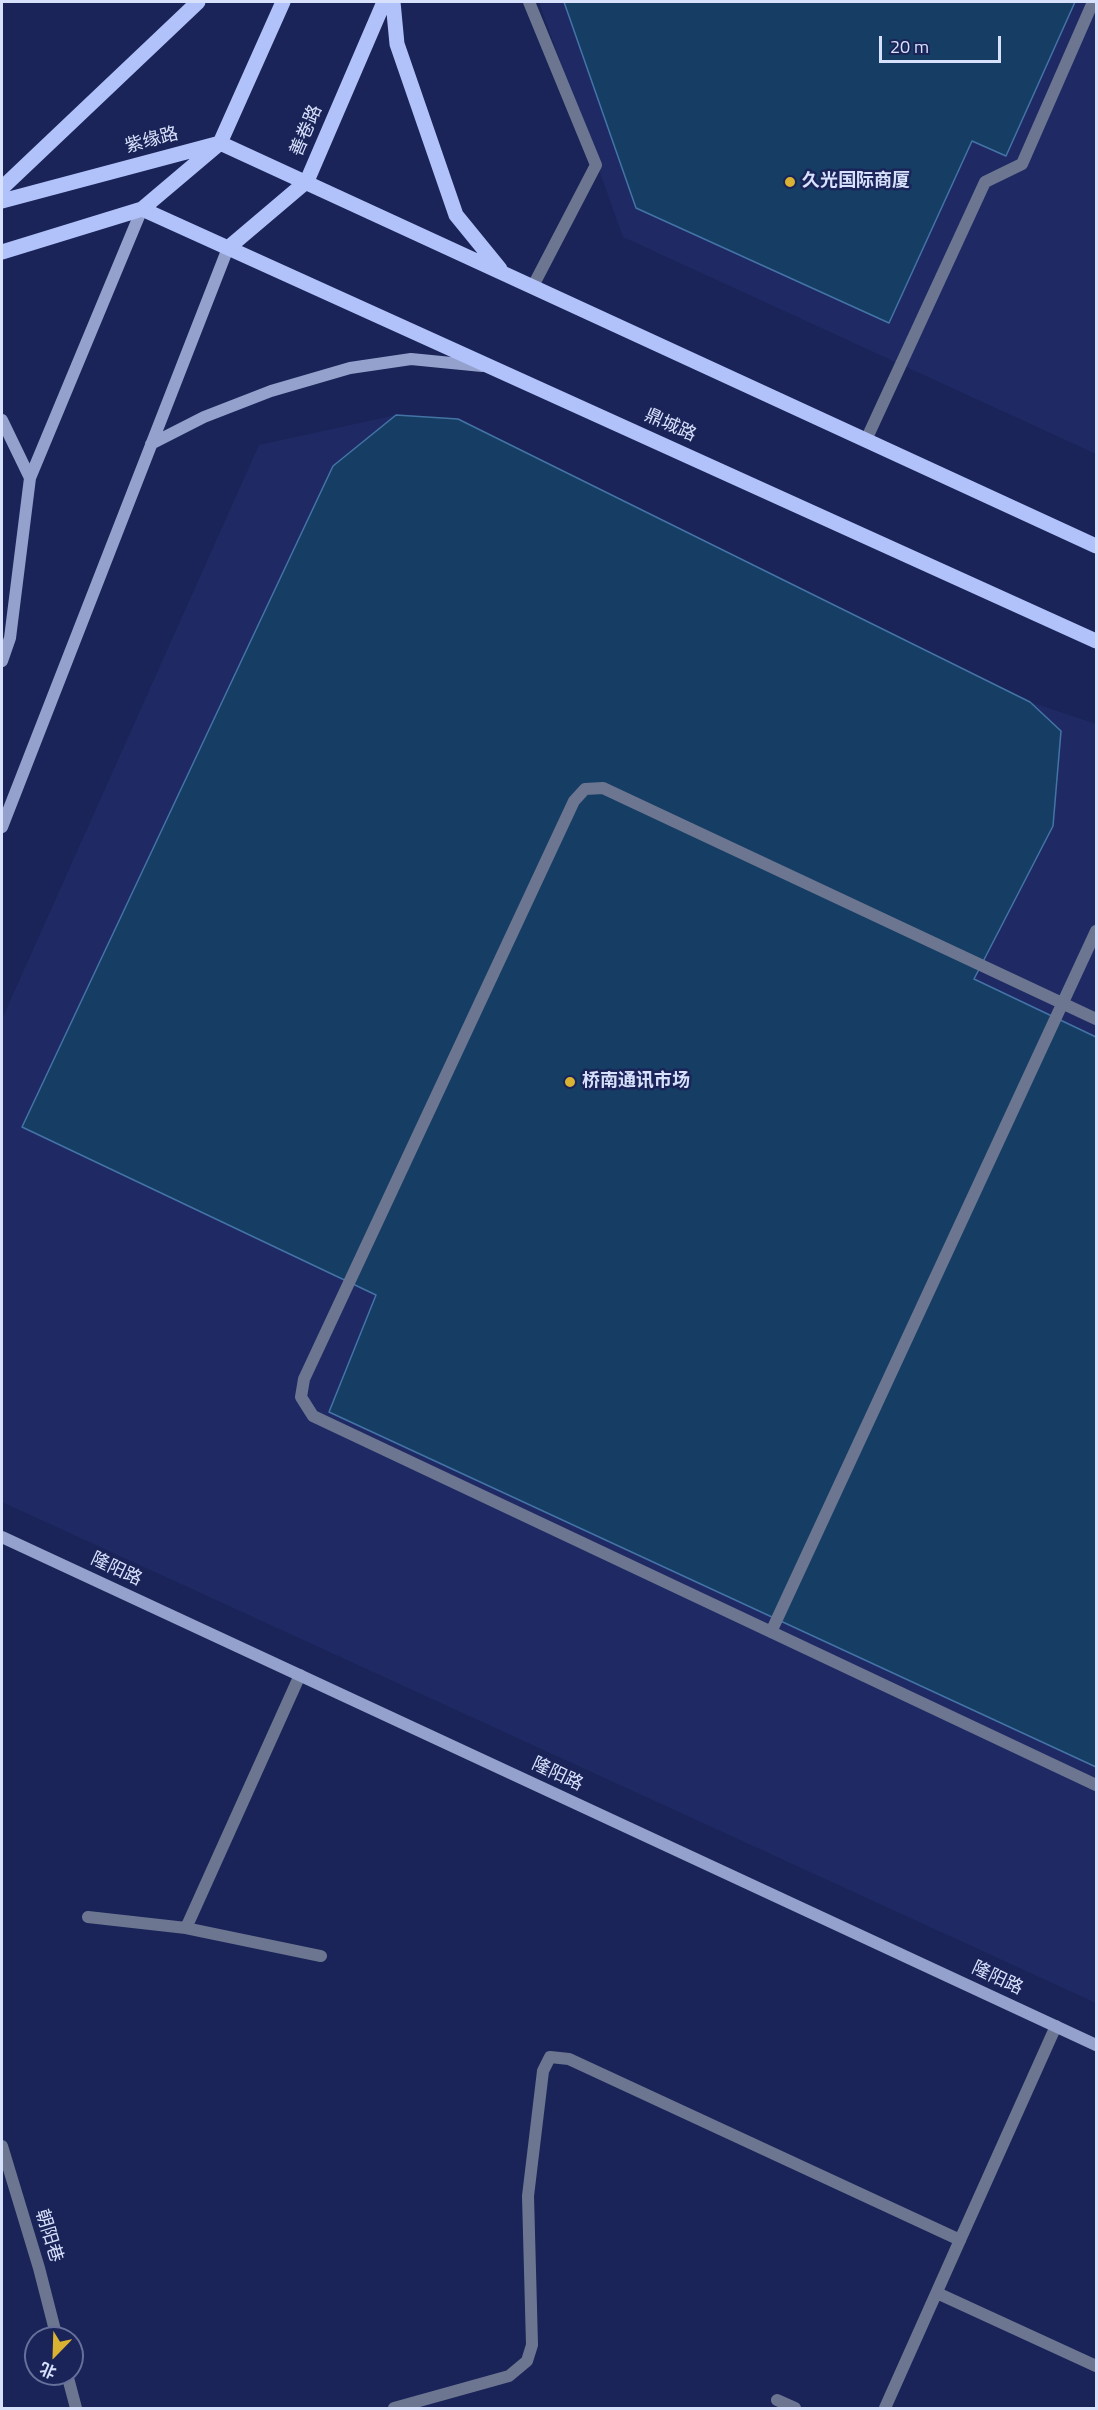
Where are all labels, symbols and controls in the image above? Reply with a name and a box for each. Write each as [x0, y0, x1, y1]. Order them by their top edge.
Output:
scale bar [882, 24, 1004, 62]
text: 20 m [890, 33, 929, 60]
street label: 善卷路 [287, 102, 327, 160]
street label: 紫缘路 [123, 124, 181, 158]
place label: 久光国际商厦 [802, 171, 910, 193]
marker: 久光国际商厦 [783, 175, 797, 189]
street label: 鼎城路 [641, 405, 699, 447]
place label: 桥南通讯市场 [582, 1071, 690, 1093]
marker: 桥南通讯市场 [563, 1075, 577, 1089]
street label: 隆阳路 [87, 1549, 145, 1591]
street label: 隆阳路 [528, 1754, 586, 1796]
street label: 隆阳路 [968, 1958, 1026, 2000]
street label: 朝阳巷 [30, 2207, 66, 2265]
north arrow [24, 2326, 84, 2386]
text: 北 [36, 2357, 60, 2385]

